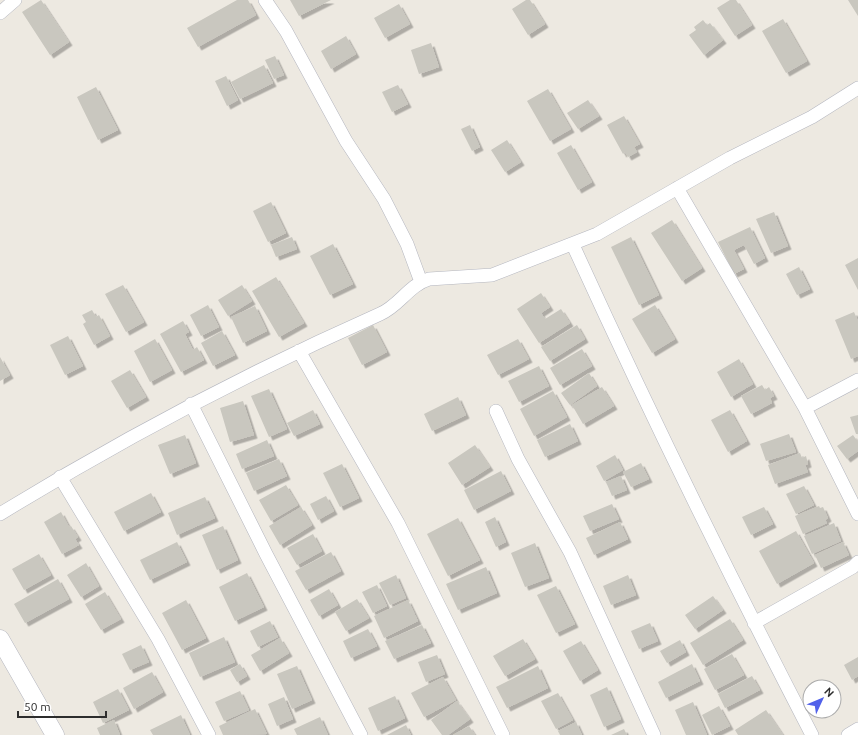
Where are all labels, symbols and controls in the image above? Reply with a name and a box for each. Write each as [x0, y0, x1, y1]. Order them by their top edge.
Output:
north arrow [802, 679, 842, 719]
text: N [822, 685, 836, 699]
scale bar [18, 693, 106, 719]
text: 50 m [24, 700, 51, 713]

